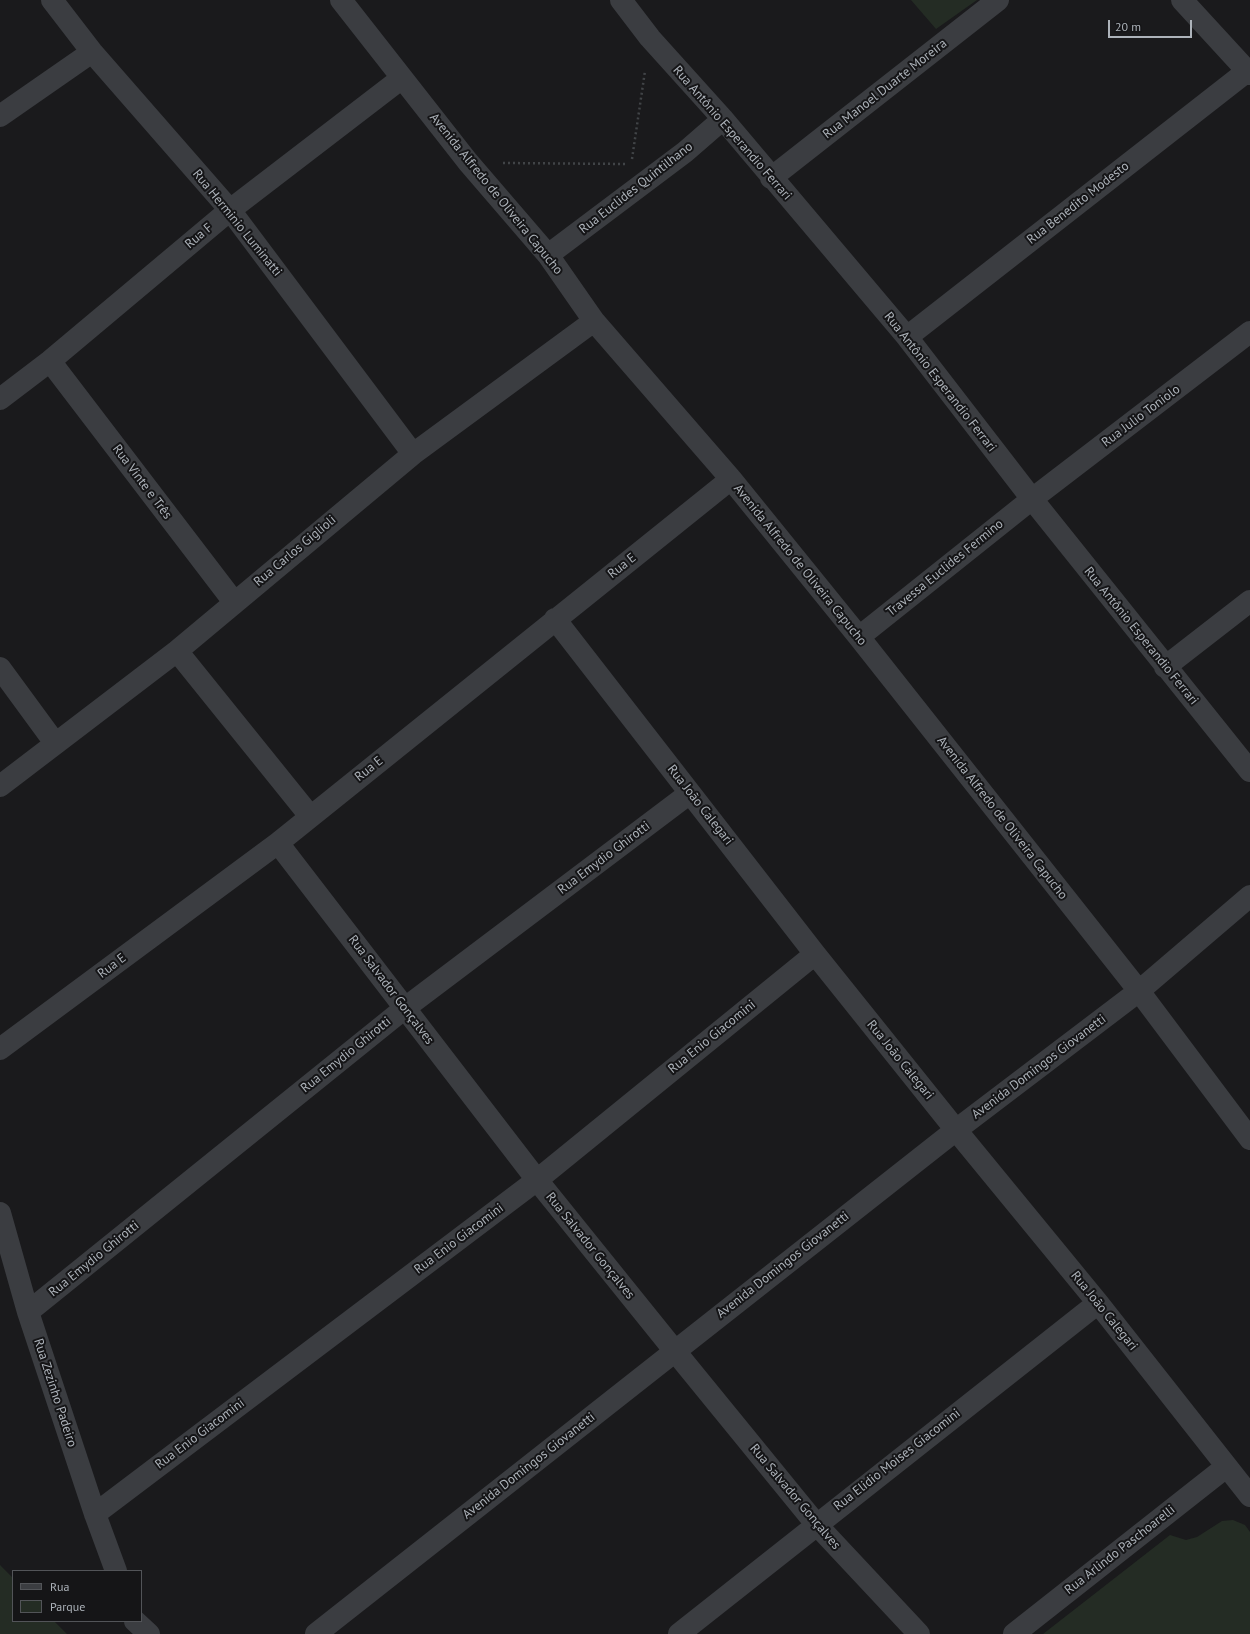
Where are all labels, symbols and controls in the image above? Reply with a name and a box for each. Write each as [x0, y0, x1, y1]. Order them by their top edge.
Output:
scale bar [1110, 12, 1194, 38]
text: 20 m [1115, 19, 1141, 34]
street label: Rua Manoel Duarte Moreira [820, 36, 950, 142]
street label: Rua Antônio Esperandio Ferrari [669, 63, 795, 203]
street label: Avenida Alfredo de Oliveira Capucho [426, 110, 566, 278]
street label: Rua Euclides Quintilhano [576, 139, 696, 237]
street label: Rua Benedito Modesto [1024, 158, 1132, 248]
street label: Rua Herminio Luminatti [189, 167, 285, 279]
street label: Rua F [182, 220, 216, 252]
street label: Rua Antônio Esperandio Ferrari [881, 309, 999, 455]
street label: Rua Julio Toniolo [1099, 382, 1183, 450]
street label: Rua Vinte e Três [109, 442, 175, 522]
street label: Avenida Alfredo de Oliveira Capucho [730, 481, 870, 649]
street label: Rua Carlos Giglioli [251, 512, 339, 590]
street label: Travessa Euclides Fermino [883, 516, 1007, 620]
street label: Rua E [605, 550, 639, 582]
street label: Rua Antônio Esperandio Ferrari [1081, 564, 1201, 708]
street label: Avenida Alfredo de Oliveira Capucho [933, 733, 1071, 903]
street label: Rua E [352, 753, 386, 785]
street label: Rua João Calegari [664, 762, 736, 848]
street label: Rua Emydio Ghirotti [555, 818, 653, 898]
street label: Rua Salvador Gonçalves [345, 932, 437, 1048]
street label: Rua E [95, 950, 129, 982]
street label: Rua Enio Giacomini [665, 997, 759, 1077]
street label: Avenida Domingos Giovanetti [969, 1011, 1109, 1123]
street label: Rua Emydio Ghirotti [298, 1014, 394, 1096]
street label: Rua João Calegari [863, 1017, 937, 1103]
street label: Rua Salvador Gonçalves [542, 1190, 638, 1302]
street label: Rua Enio Giacomini [411, 1200, 507, 1278]
street label: Avenida Domingos Giovanetti [714, 1208, 852, 1322]
street label: Rua Emydio Ghirotti [46, 1218, 142, 1300]
street label: Rua João Calegari [1067, 1268, 1141, 1354]
street label: Rua Zezinho Padeiro [30, 1337, 80, 1449]
street label: Rua Enio Giacomini [152, 1395, 248, 1473]
street label: Rua Elidio Moises Giacomini [831, 1406, 963, 1514]
street label: Avenida Domingos Giovanetti [460, 1409, 598, 1523]
street label: Rua Salvador Gonçalves [746, 1441, 844, 1553]
street label: Rua Arlindo Paschoarelli [1062, 1502, 1178, 1598]
legend [12, 1570, 142, 1622]
text: Rua [50, 1579, 69, 1594]
text: Parque [50, 1599, 85, 1614]

